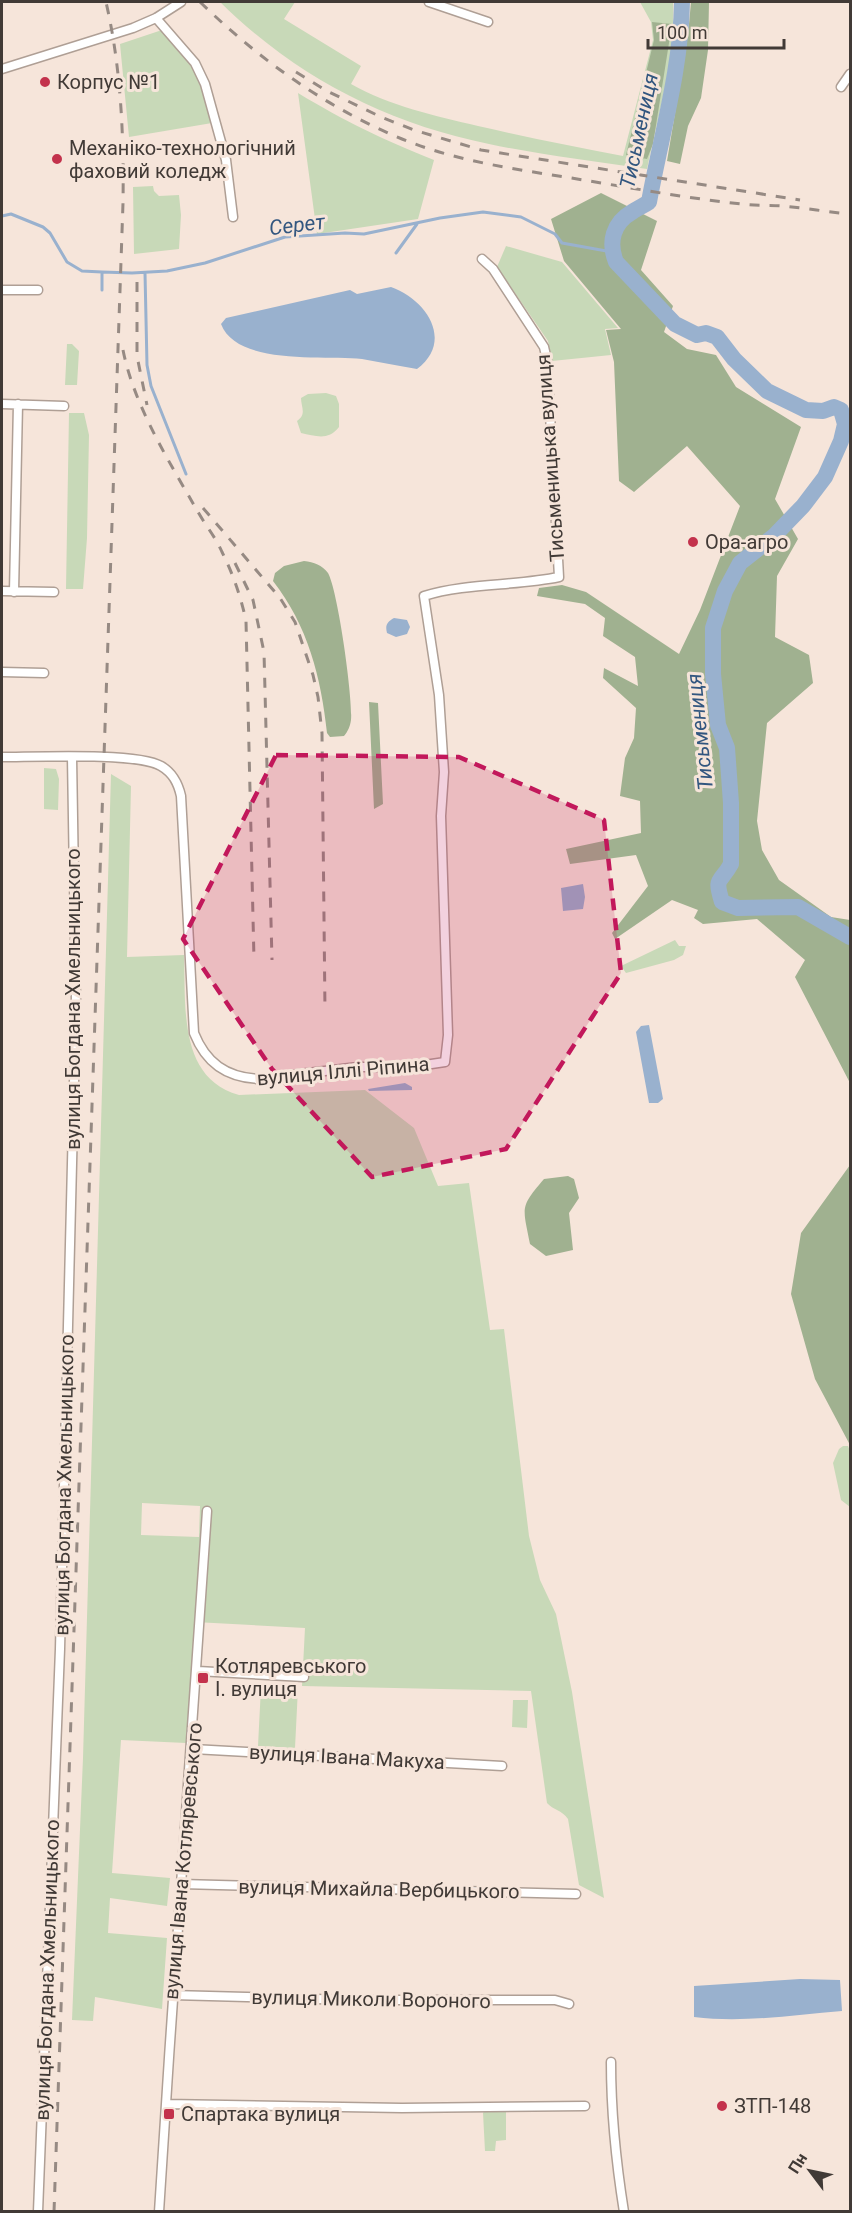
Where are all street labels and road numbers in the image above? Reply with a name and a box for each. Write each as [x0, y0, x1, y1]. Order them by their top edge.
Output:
street label: Тисьменицька вулиця [531, 353, 569, 563]
street label: вулиця Богдана Хмельницького [61, 848, 85, 1150]
street label: вулиця Іллі Ріпина [256, 1052, 430, 1090]
street label: вулиця Богдана Хмельницького [49, 1334, 79, 1636]
street label: вулиця Івана Котляревського [159, 1722, 207, 2000]
street label: вулиця Івана Макуха [249, 1740, 445, 1774]
street label: вулиця Богдана Хмельницького [30, 1819, 64, 2121]
street label: вулиця Михайла Вербицького [238, 1875, 520, 1903]
street label: вулиця Миколи Вороного [251, 1985, 491, 2013]

